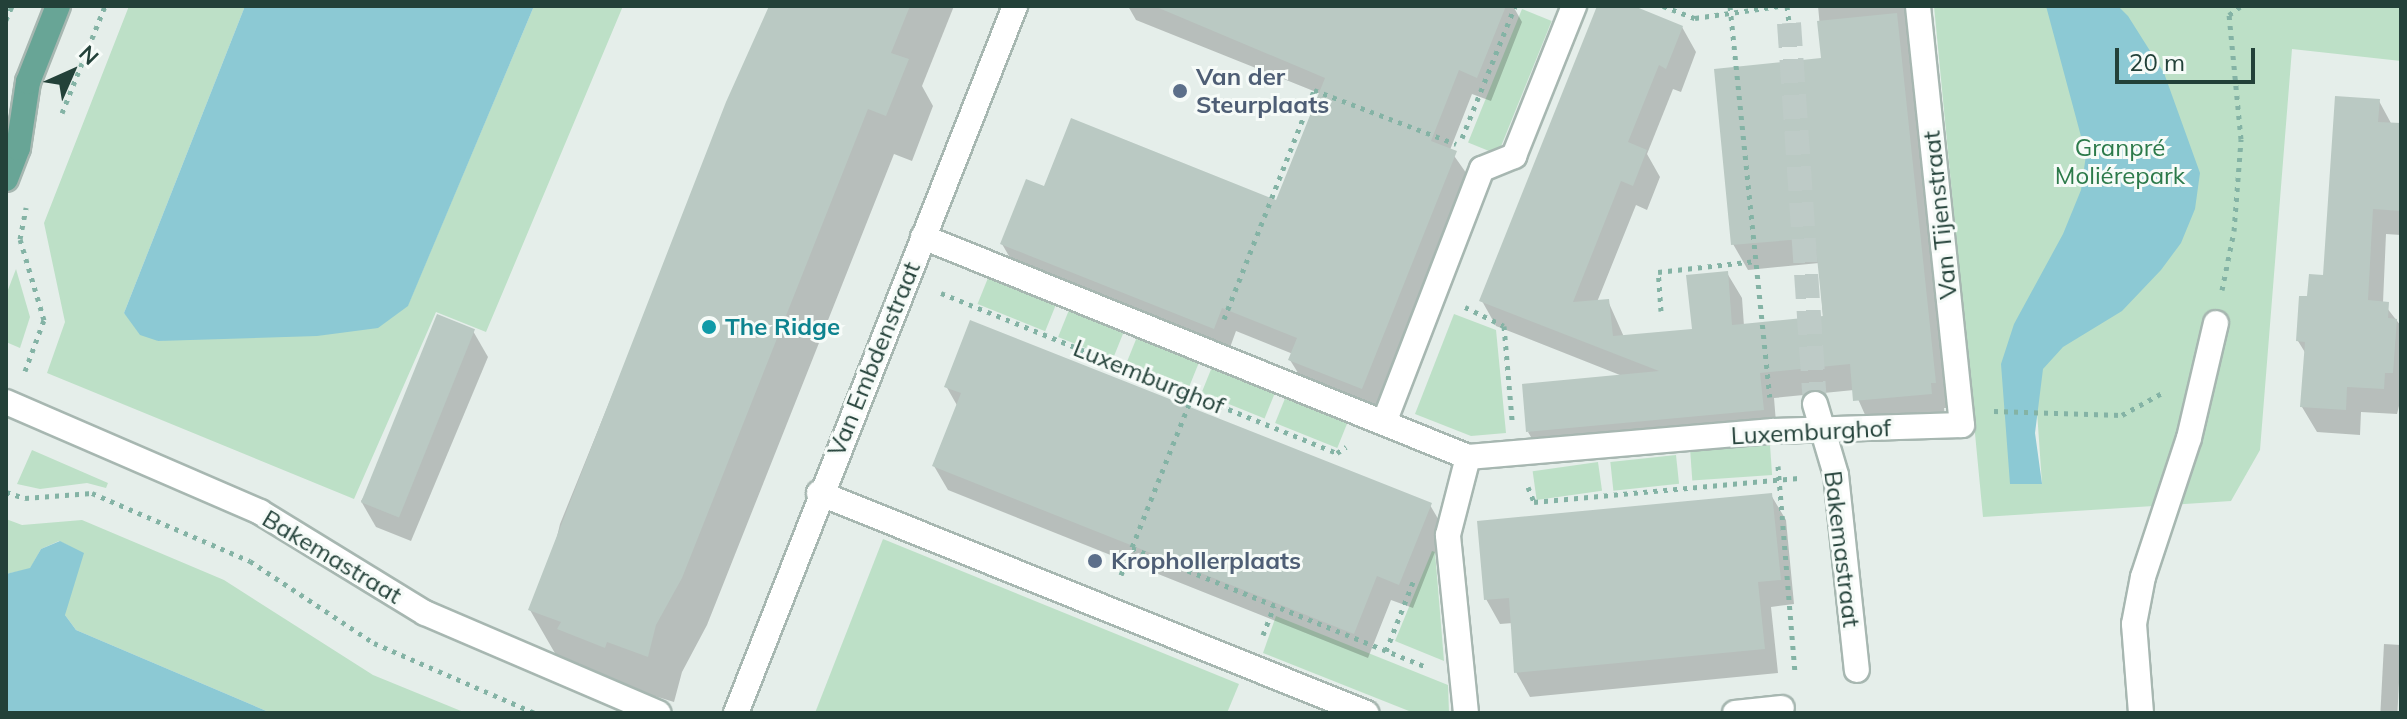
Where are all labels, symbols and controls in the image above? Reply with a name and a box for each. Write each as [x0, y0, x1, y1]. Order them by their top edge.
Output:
north arrow [32, 32, 112, 112]
scale bar [2119, 32, 2259, 82]
text: N [73, 39, 105, 71]
text: 20 m [2129, 47, 2185, 77]
place label: Van der Steurplaats [1196, 63, 1329, 119]
marker: Van der Steurplaats [1171, 82, 1189, 100]
street label: Van Tijenstraat [1917, 129, 1963, 301]
park label: Granpré Moliérepark [2055, 134, 2185, 190]
street label: Van Embdenstraat [822, 258, 926, 460]
place label: The Ridge [725, 313, 840, 341]
marker: The Ridge [700, 318, 718, 336]
street label: Luxemburghof [1069, 334, 1229, 420]
street label: Luxemburghof [1730, 413, 1892, 451]
street label: Bakemastraat [1818, 469, 1866, 629]
street label: Bakemastraat [257, 504, 407, 610]
place label: Krophollerplaats [1111, 547, 1301, 575]
marker: Krophollerplaats [1086, 552, 1104, 570]

